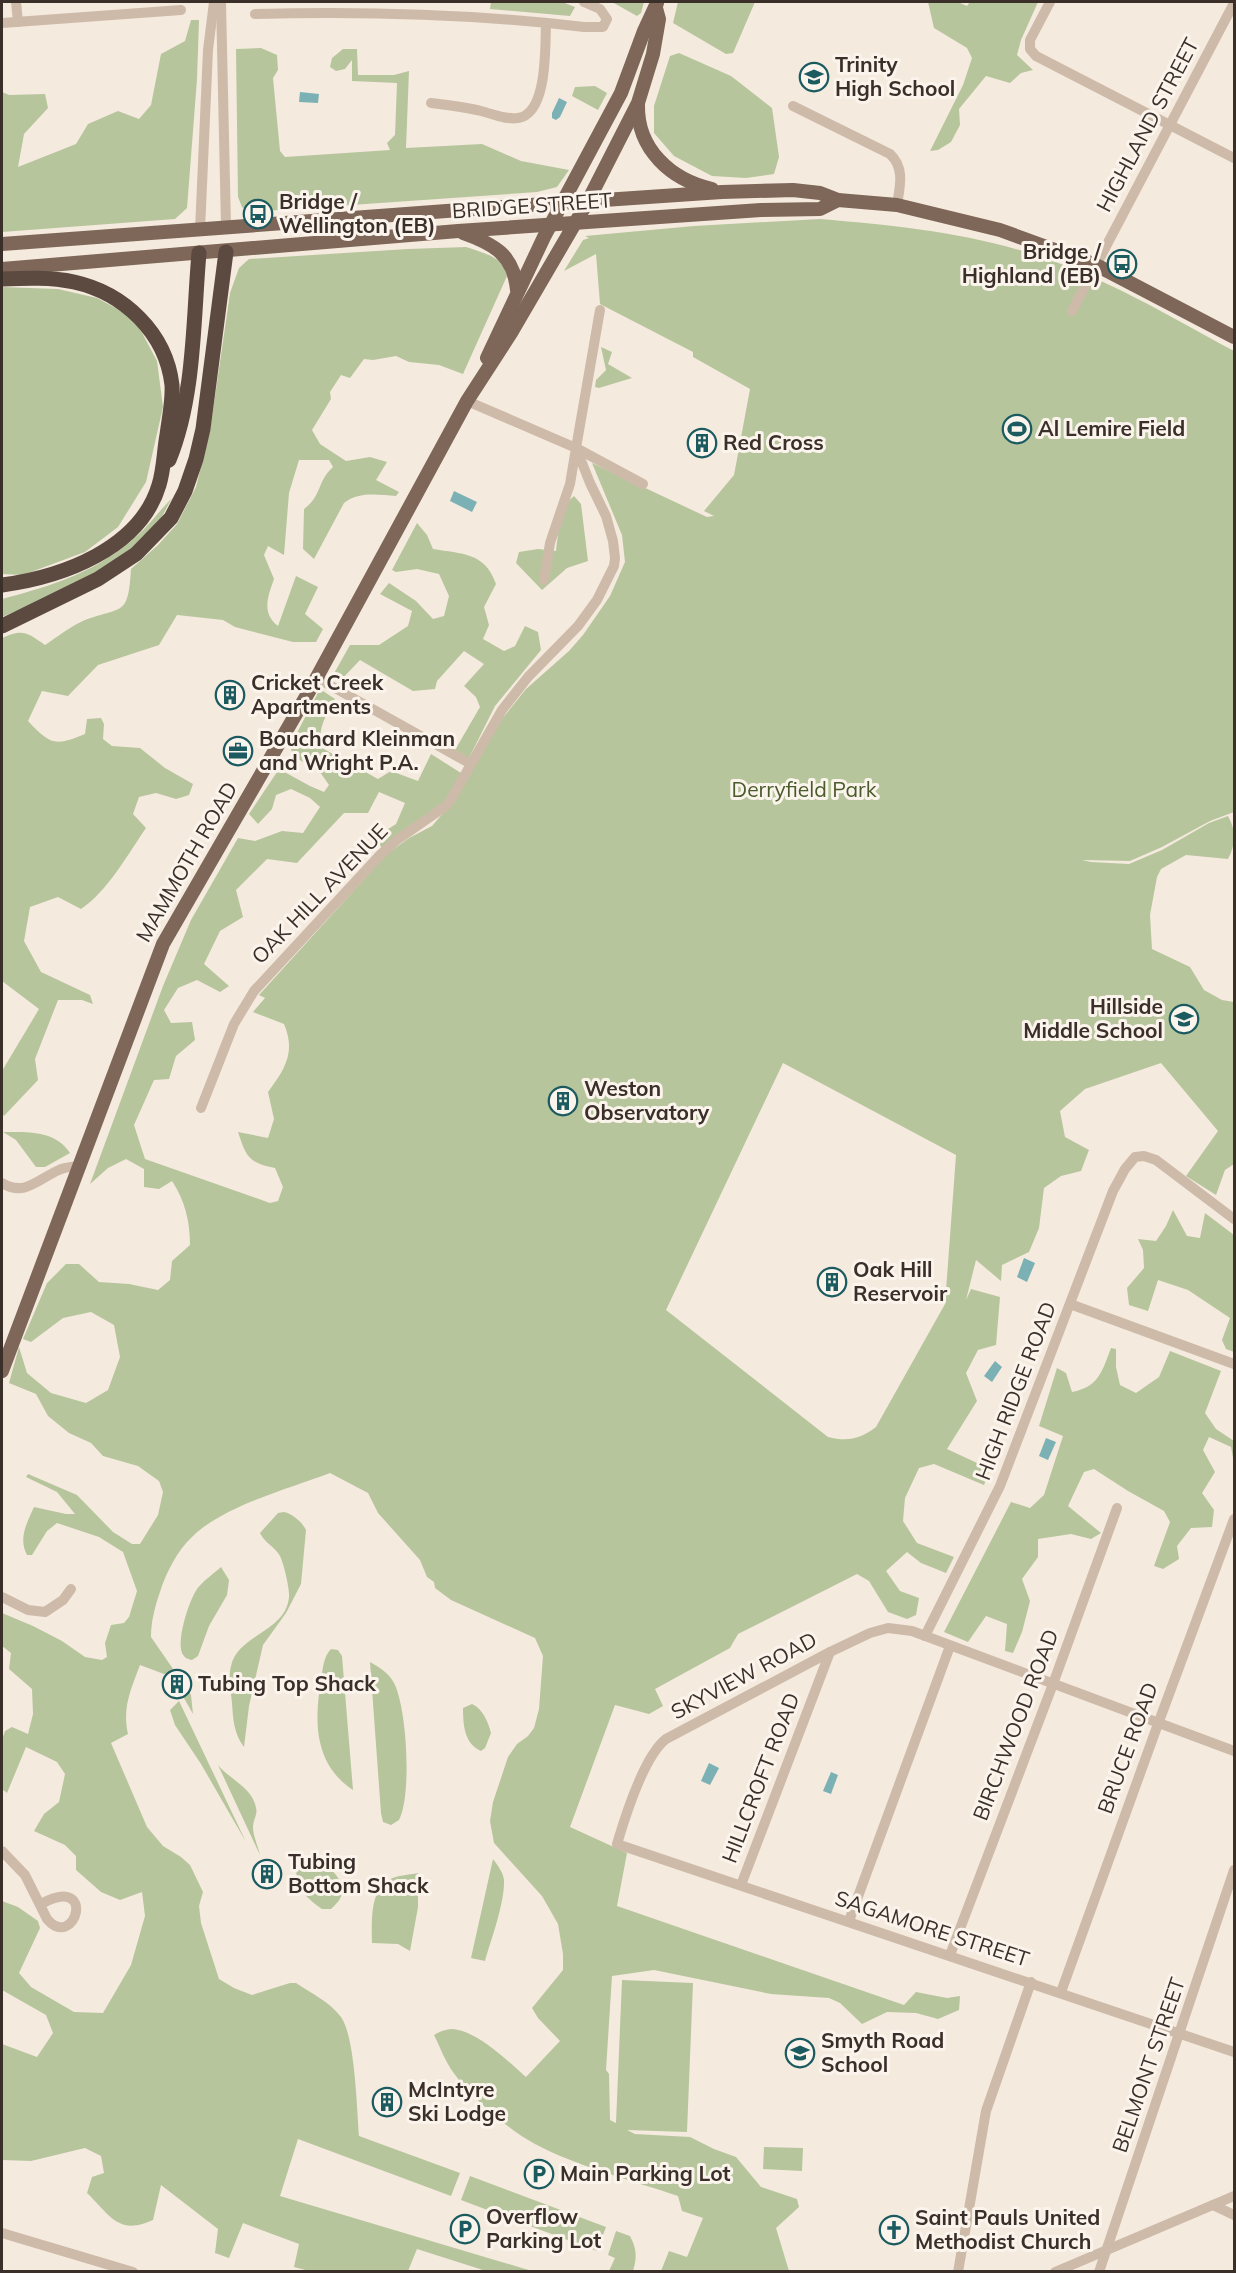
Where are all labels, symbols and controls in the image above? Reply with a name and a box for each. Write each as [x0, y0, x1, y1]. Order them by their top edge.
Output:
street label: HIGHLAND STREET [1090, 33, 1204, 216]
place label: Trinity High School [835, 51, 955, 101]
school or university icon: Trinity High School [798, 61, 830, 93]
street label: BRIDGE STREET [451, 186, 613, 224]
place label: Bridge / Wellington (EB) [279, 188, 436, 238]
bus stop icon: Bridge / Wellington (EB) [242, 198, 274, 230]
place label: Bridge / Highland (EB) [962, 238, 1102, 288]
bus stop icon: Bridge / Highland (EB) [1106, 248, 1138, 280]
sports icon: Al Lemire Field [1001, 413, 1033, 445]
place label: Al Lemire Field [1038, 415, 1185, 441]
building icon: Red Cross [686, 427, 718, 459]
place label: Red Cross [723, 429, 824, 455]
place label: Cricket Creek Apartments [251, 669, 384, 719]
building icon: Cricket Creek Apartments [214, 679, 246, 711]
place label: Bouchard Kleinman and Wright P.A. [259, 725, 455, 775]
office icon: Bouchard Kleinman and Wright P.A. [222, 735, 254, 767]
park label: Derryfield Park [731, 776, 877, 802]
street label: MAMMOTH ROAD [130, 777, 243, 946]
street label: OAK HILL AVENUE [246, 818, 393, 969]
place label: Hillside Middle School [1023, 993, 1163, 1043]
school or university icon: Hillside Middle School [1168, 1003, 1200, 1035]
place label: Weston Observatory [584, 1075, 710, 1125]
building icon: Weston Observatory [547, 1085, 579, 1117]
place label: Oak Hill Reservoir [853, 1256, 948, 1306]
building icon: Oak Hill Reservoir [816, 1266, 848, 1298]
street label: HIGH RIDGE ROAD [969, 1298, 1061, 1483]
street label: BIRCHWOOD ROAD [967, 1625, 1064, 1824]
street label: SKYVIEW ROAD [666, 1626, 821, 1724]
building icon: Tubing Top Shack [161, 1668, 193, 1700]
place label: Tubing Top Shack [198, 1670, 376, 1696]
street label: BRUCE ROAD [1091, 1678, 1163, 1817]
street label: HILLCROFT ROAD [716, 1689, 804, 1866]
place label: Tubing Bottom Shack [288, 1848, 429, 1898]
building icon: Tubing Bottom Shack [251, 1858, 283, 1890]
street label: SAGAMORE STREET [832, 1884, 1033, 1972]
street label: BELMONT STREET [1106, 1974, 1190, 2156]
place label: Smyth Road School [821, 2027, 944, 2077]
school or university icon: Smyth Road School [784, 2037, 816, 2069]
place label: McIntyre Ski Lodge [408, 2076, 506, 2126]
building icon: McIntyre Ski Lodge [371, 2086, 403, 2118]
parking icon: Main Parking Lot [523, 2158, 555, 2190]
place label: Main Parking Lot [560, 2160, 730, 2186]
place label: Overflow Parking Lot [486, 2203, 601, 2253]
place label: Saint Pauls United Methodist Church [915, 2204, 1100, 2254]
parking icon: Overflow Parking Lot [449, 2213, 481, 2245]
church icon: Saint Pauls United Methodist Church [878, 2214, 910, 2246]

